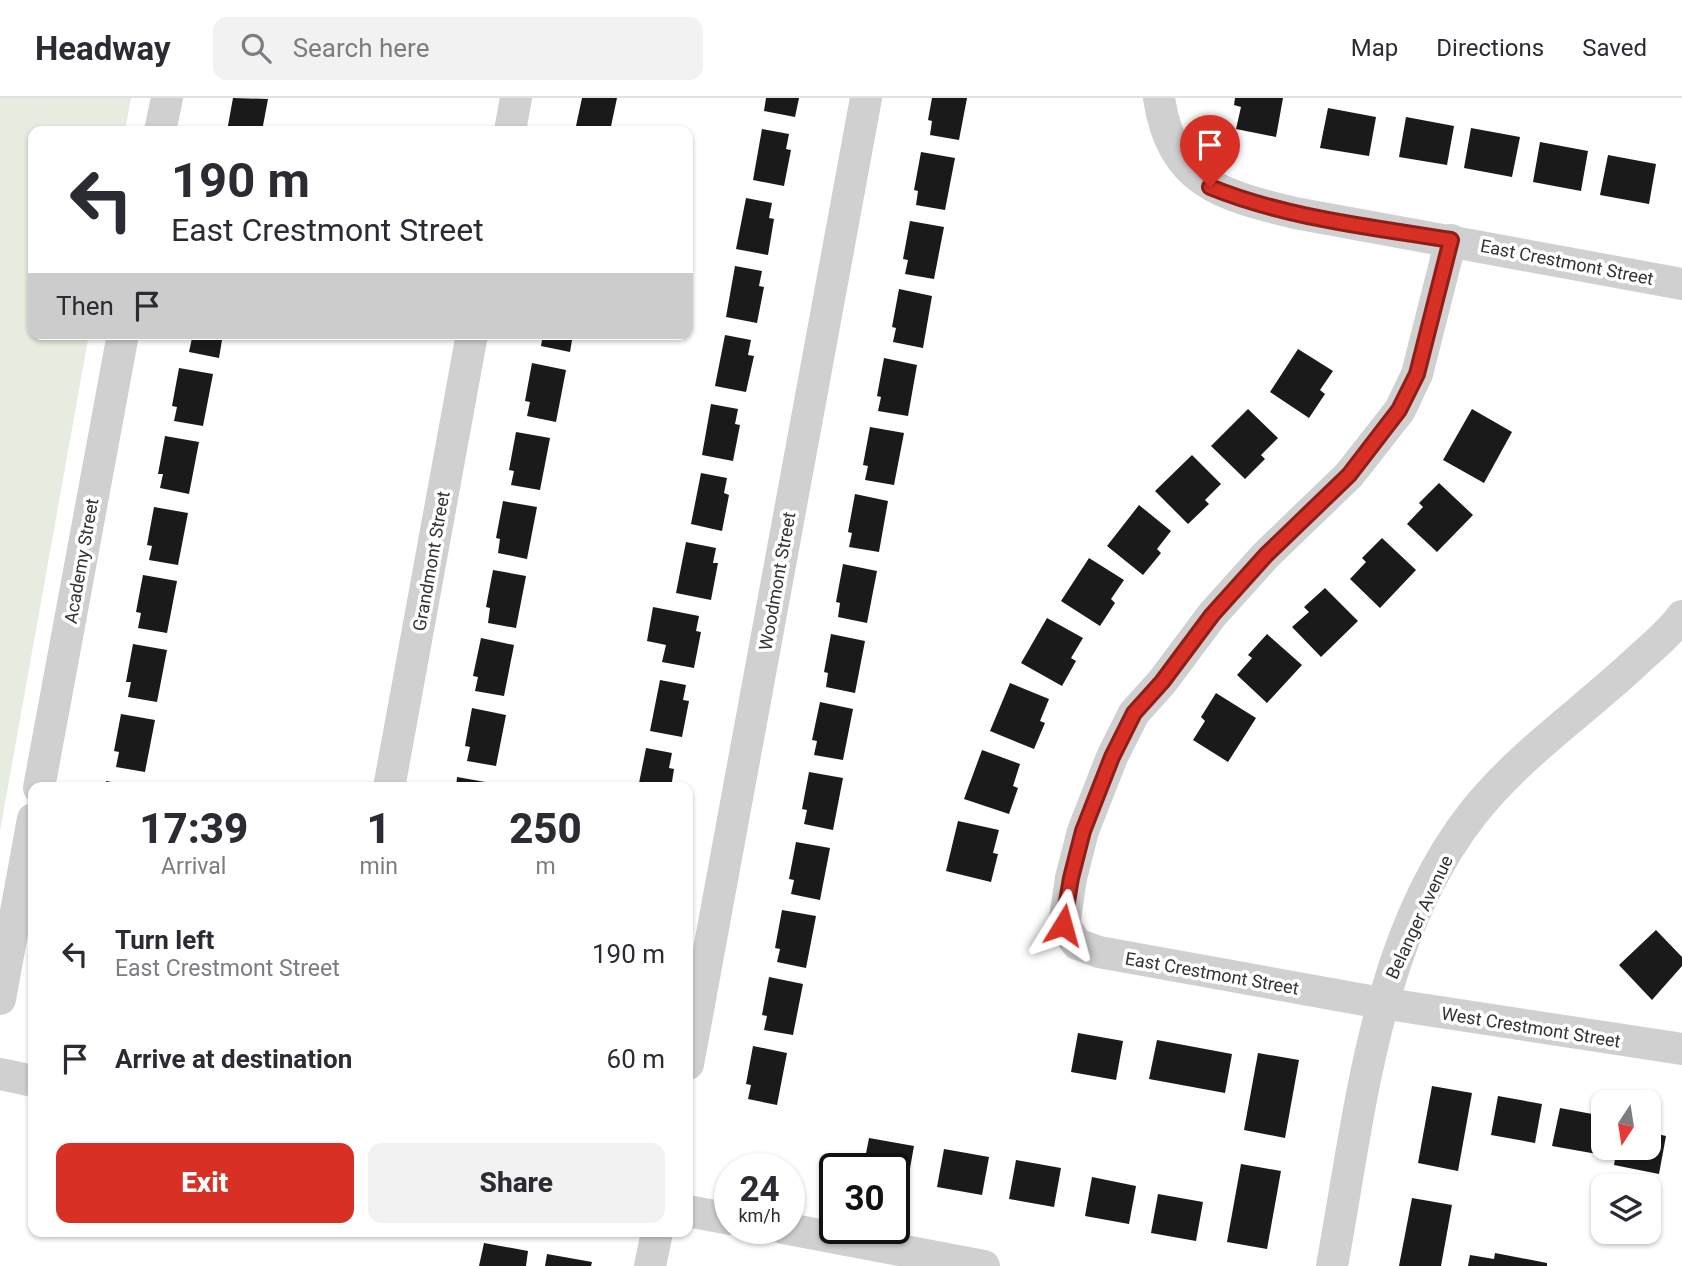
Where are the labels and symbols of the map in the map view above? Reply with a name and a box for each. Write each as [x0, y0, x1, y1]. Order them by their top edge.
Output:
pin [1180, 115, 1240, 187]
street label: East Crestmont Street [1479, 235, 1655, 289]
street label: Grandmont Street [408, 489, 454, 633]
street label: Academy Street [60, 497, 102, 625]
street label: Woodmont Street [754, 510, 800, 652]
street label: Belanger Avenue [1381, 852, 1457, 982]
position arrow [1026, 888, 1100, 962]
street label: East Crestmont Street [1124, 947, 1301, 999]
street label: West Crestmont Street [1440, 1002, 1622, 1052]
north arrow [1591, 1090, 1661, 1160]
speed limit sign: 30 [819, 1153, 910, 1244]

